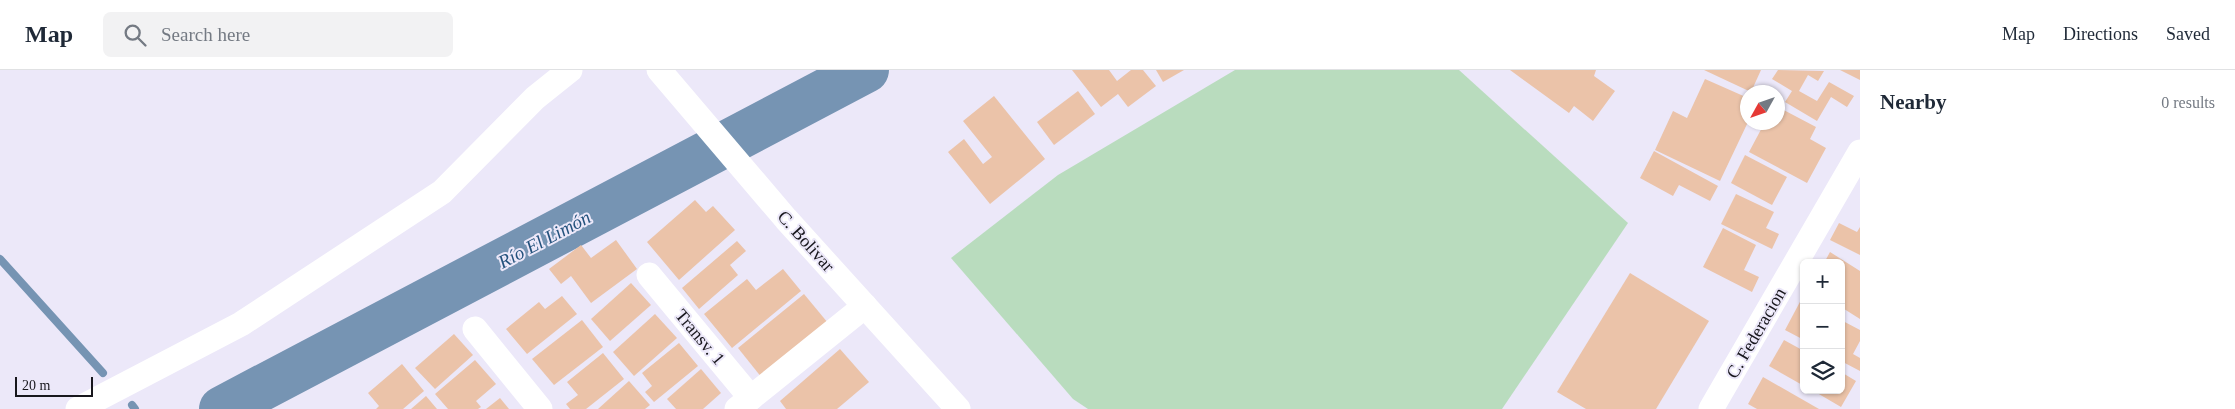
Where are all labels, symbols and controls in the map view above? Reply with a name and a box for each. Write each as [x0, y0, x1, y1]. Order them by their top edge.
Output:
search box [103, 12, 453, 57]
text: Map [25, 21, 73, 47]
icon: search [121, 21, 149, 49]
text: Search here [161, 24, 250, 45]
text: Map [2002, 24, 2035, 44]
text: Directions [2063, 24, 2138, 44]
text: Saved [2166, 24, 2210, 44]
north arrow [1740, 85, 1785, 130]
text: Nearby [1880, 90, 1947, 114]
text: 0 results [2161, 94, 2215, 111]
water label: Río El Limón [494, 206, 594, 273]
street label: C. Bolivar [773, 206, 839, 276]
map controls [1800, 259, 1845, 394]
button: + [1800, 259, 1845, 304]
street label: C. Federacion [1722, 284, 1790, 382]
button: − [1800, 304, 1845, 349]
street label: Transv. 1 [671, 305, 729, 369]
button: layers [1800, 349, 1845, 394]
scale bar [15, 374, 92, 397]
text: 20 m [22, 378, 50, 393]

